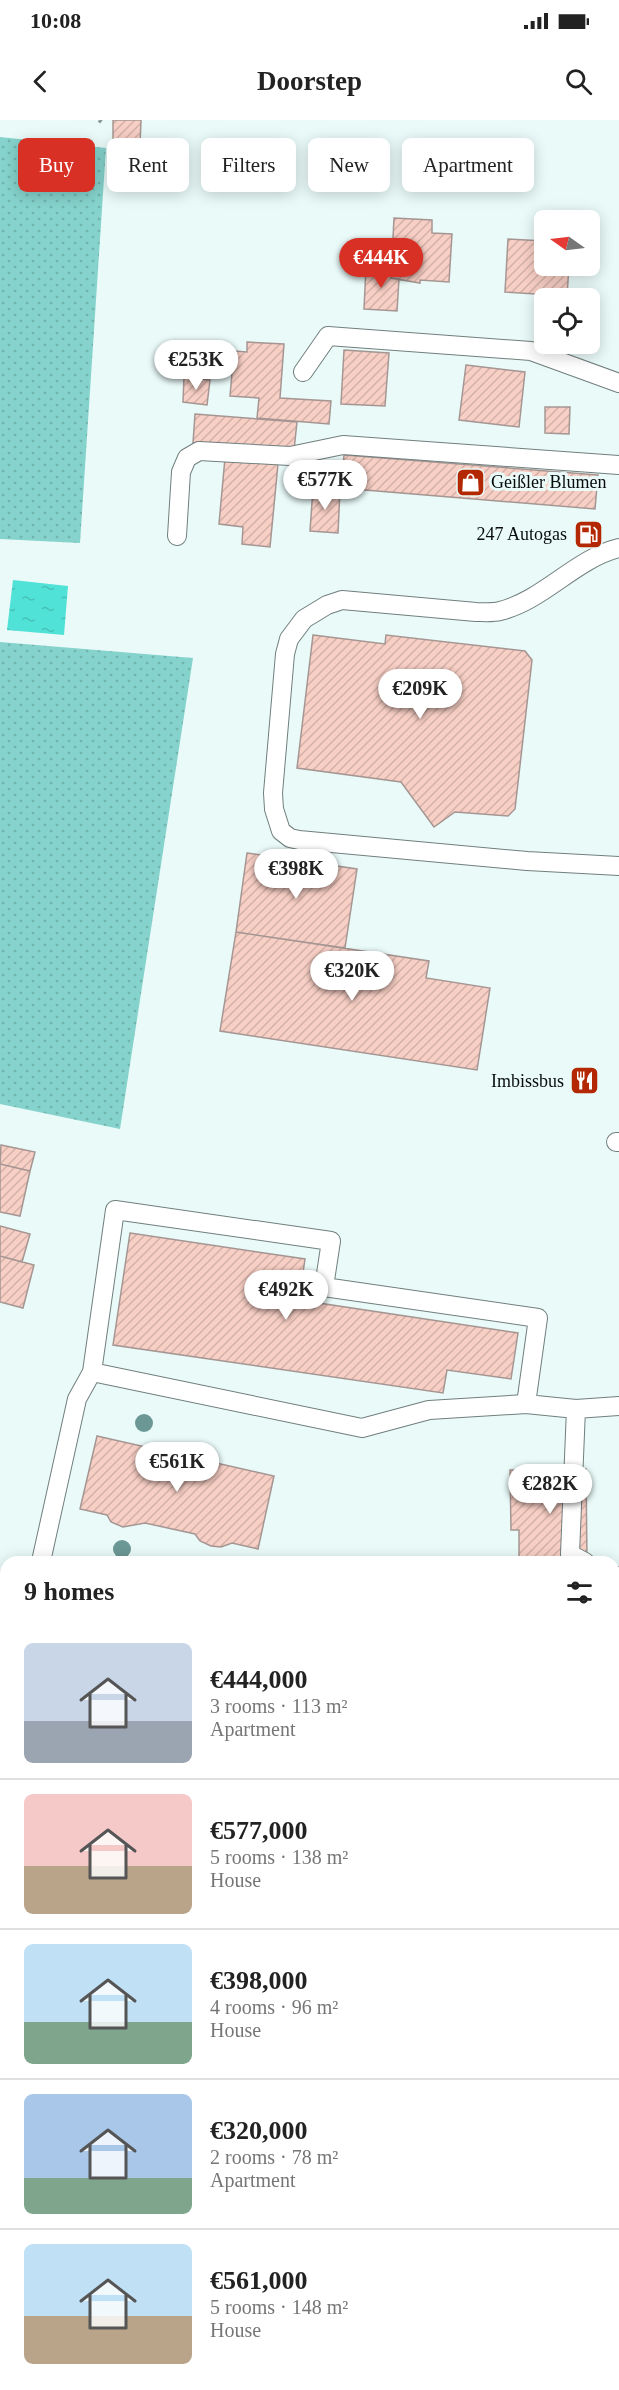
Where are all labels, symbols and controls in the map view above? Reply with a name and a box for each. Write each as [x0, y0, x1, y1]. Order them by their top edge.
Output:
text: 10:08 [30, 8, 81, 33]
icon: back [24, 65, 57, 98]
icon: search [562, 65, 595, 98]
text: Doorstep [257, 66, 362, 96]
chip: Buy [18, 138, 95, 192]
chip: Rent [107, 138, 189, 192]
chip: Filters [201, 138, 296, 192]
chip: New [308, 138, 390, 192]
chip: Apartment [402, 138, 534, 192]
north arrow [534, 210, 600, 276]
map controls [534, 210, 600, 354]
pin: €444K [339, 238, 423, 289]
text: €444K [353, 246, 409, 268]
button: locate [534, 288, 600, 354]
pin: €253K [154, 340, 238, 391]
text: €253K [168, 348, 224, 370]
pin: €577K [283, 460, 367, 511]
shop icon: Geißler Blumen [454, 466, 486, 498]
text: €577K [297, 468, 353, 490]
place label: Geißler Blumen [491, 472, 606, 492]
fuel station icon: 247 Autogas [572, 518, 604, 550]
place label: 247 Autogas [476, 524, 567, 544]
pin: €209K [378, 669, 462, 720]
text: €209K [392, 677, 448, 699]
pin: €398K [254, 849, 338, 900]
text: €398K [268, 857, 324, 879]
pin: €320K [310, 951, 394, 1002]
text: €320K [324, 959, 380, 981]
restaurant icon: Imbissbus [569, 1065, 601, 1097]
place label: Imbissbus [491, 1071, 564, 1091]
pin: €492K [244, 1270, 328, 1321]
text: €492K [258, 1278, 314, 1300]
pin: €561K [135, 1442, 219, 1493]
text: €561K [149, 1450, 205, 1472]
pin: €282K [508, 1464, 592, 1515]
text: €282K [522, 1472, 578, 1494]
icon: filters [563, 1576, 596, 1609]
text: 9 homes [24, 1577, 114, 1606]
text: €444,000 [210, 1665, 308, 1694]
icon: home [72, 1667, 144, 1739]
text: 3 rooms · 113 m² [210, 1695, 347, 1717]
text: Apartment [210, 1718, 296, 1740]
text: €577,000 [210, 1816, 308, 1845]
icon: home [72, 1818, 144, 1890]
text: 5 rooms · 138 m² [210, 1846, 348, 1868]
text: House [210, 1869, 261, 1891]
text: €398,000 [210, 1966, 308, 1995]
icon: home [72, 1968, 144, 2040]
text: 4 rooms · 96 m² [210, 1996, 338, 2018]
text: House [210, 2019, 261, 2041]
text: €320,000 [210, 2116, 308, 2145]
icon: home [72, 2118, 144, 2190]
text: 2 rooms · 78 m² [210, 2146, 338, 2168]
text: Apartment [210, 2169, 296, 2191]
text: €561,000 [210, 2266, 308, 2295]
icon: home [72, 2268, 144, 2340]
text: 5 rooms · 148 m² [210, 2296, 348, 2318]
text: House [210, 2319, 261, 2341]

